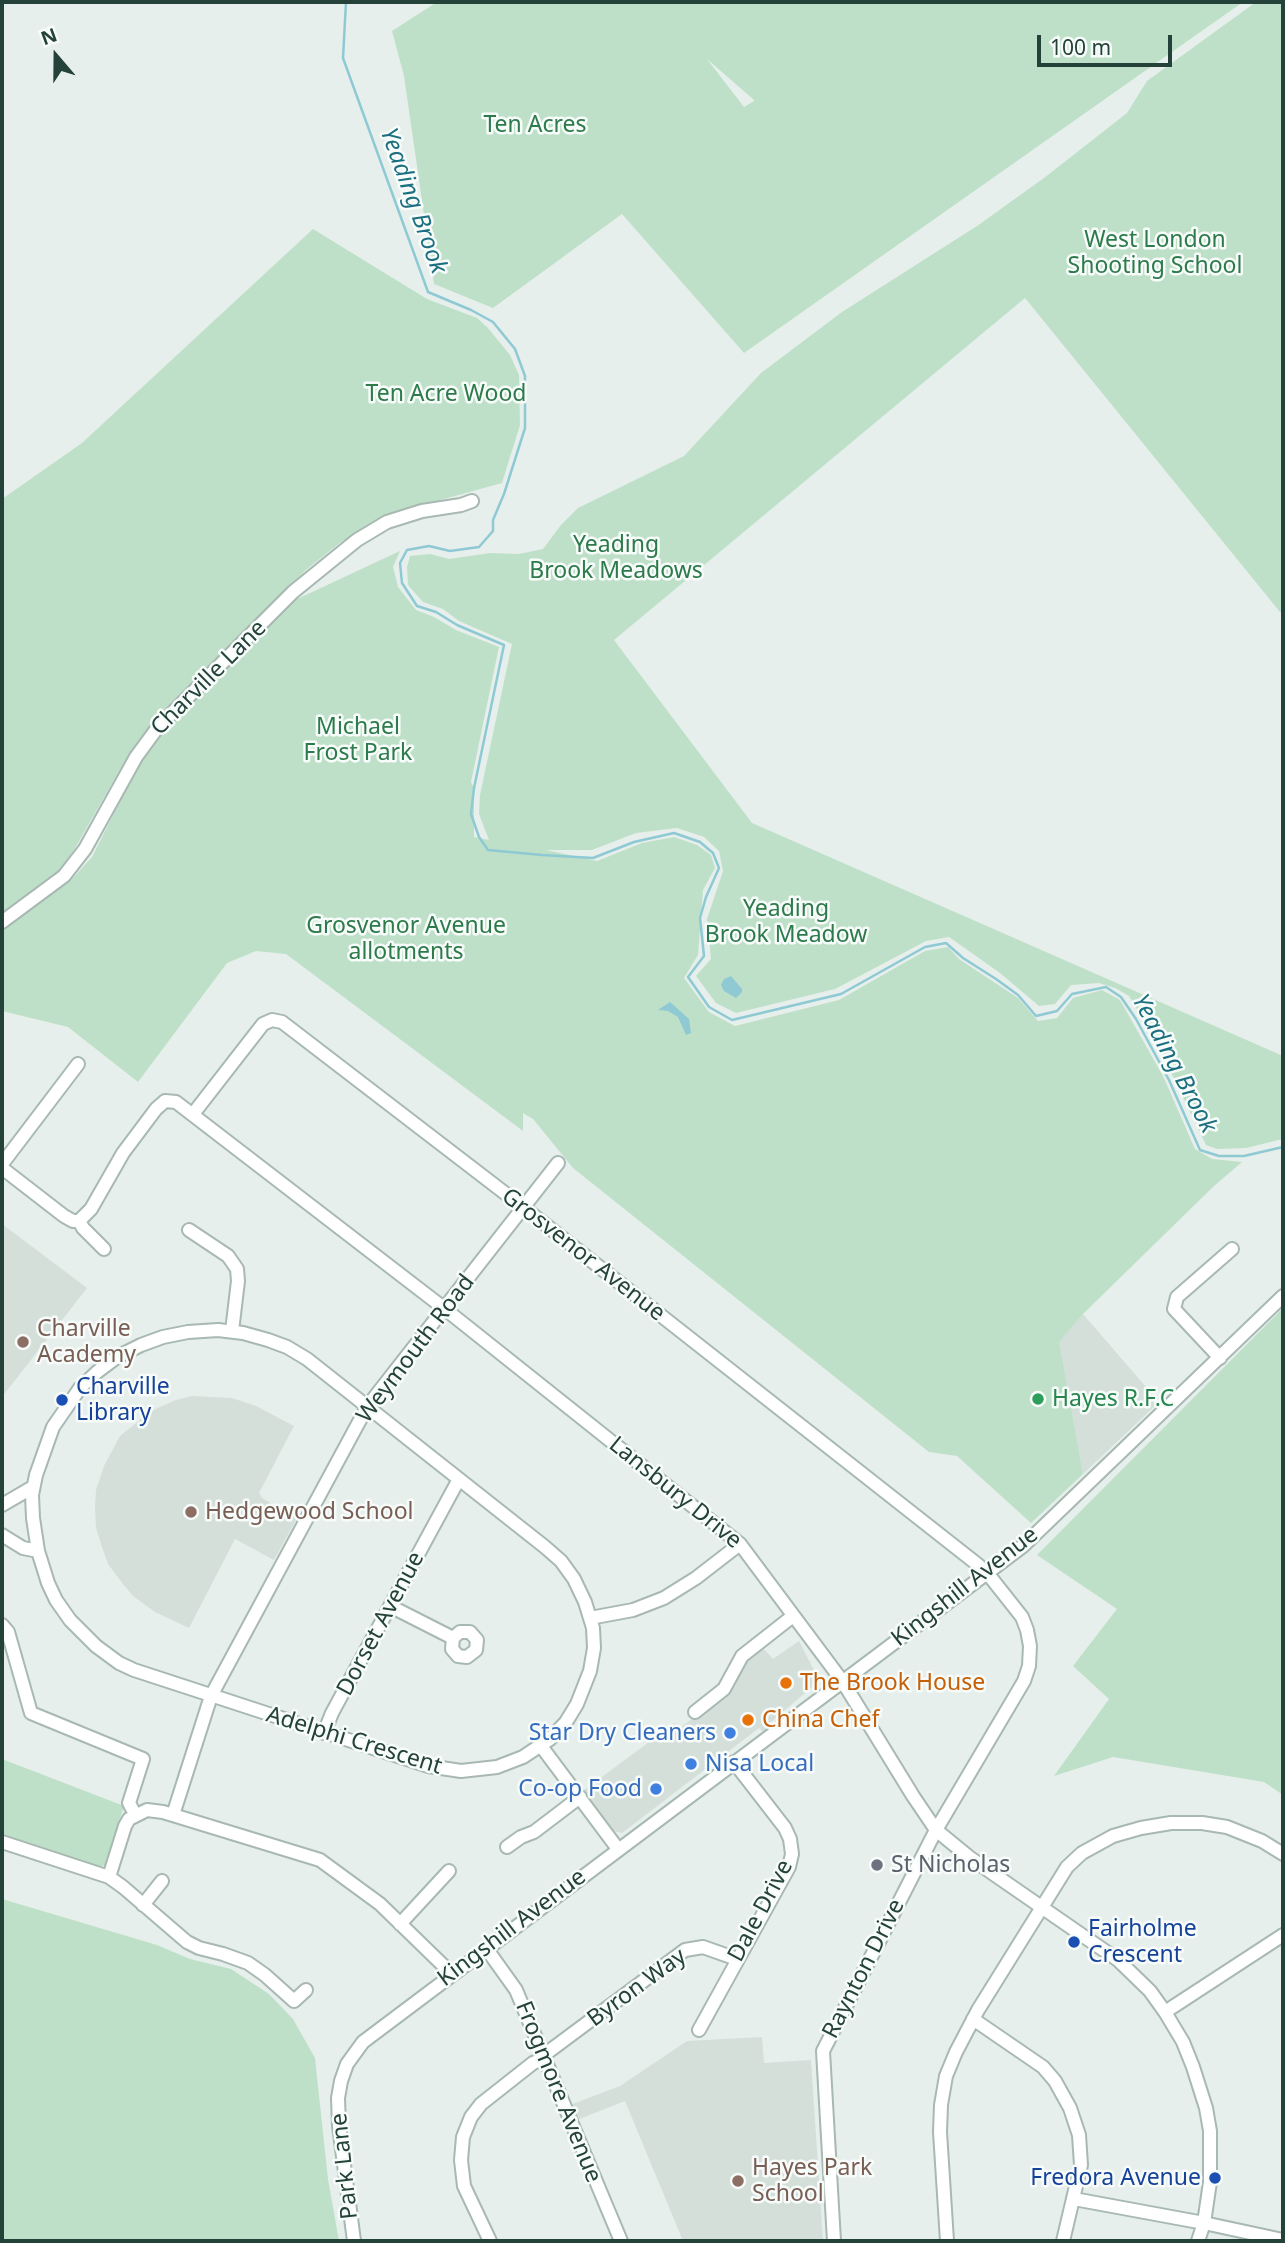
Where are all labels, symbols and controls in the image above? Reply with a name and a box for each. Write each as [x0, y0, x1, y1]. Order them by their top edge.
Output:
north arrow [21, 21, 91, 91]
text: N [37, 21, 61, 51]
scale bar [1040, 21, 1175, 65]
text: 100 m [1050, 33, 1111, 61]
park label: Ten Acres [483, 111, 587, 139]
water label: Yeading Brook [373, 124, 453, 278]
park label: West London Shooting School [1068, 226, 1242, 280]
park label: Ten Acre Wood [366, 380, 526, 408]
park label: Yeading Brook Meadows [529, 531, 703, 585]
street label: Charville Lane [146, 615, 272, 741]
park label: Michael Frost Park [304, 713, 412, 767]
park label: Yeading Brook Meadow [705, 895, 867, 949]
park label: Grosvenor Avenue allotments [306, 912, 506, 966]
water label: Yeading Brook [1125, 990, 1223, 1138]
street label: Grosvenor Avenue [496, 1183, 670, 1327]
street label: Weymouth Road [351, 1269, 481, 1429]
place label: Charville Academy [37, 1315, 136, 1369]
marker: Charville Academy [15, 1334, 31, 1350]
place label: Charville Library [76, 1373, 170, 1427]
place label: Hayes R.F.C [1052, 1385, 1174, 1413]
marker: Hayes R.F.C [1030, 1391, 1046, 1407]
marker: Charville Library [54, 1392, 70, 1408]
street label: Lansbury Drive [603, 1431, 747, 1555]
place label: Hedgewood School [205, 1498, 413, 1526]
marker: Hedgewood School [183, 1504, 199, 1520]
street label: Kingshill Avenue [886, 1521, 1044, 1653]
street label: Dorset Avenue [331, 1547, 431, 1701]
place label: The Brook House [800, 1669, 985, 1697]
marker: The Brook House [778, 1675, 794, 1691]
street label: Adelphi Crescent [263, 1701, 445, 1781]
place label: China Chef [762, 1706, 879, 1734]
marker: China Chef [740, 1712, 756, 1728]
place label: Star Dry Cleaners [529, 1719, 716, 1747]
marker: Star Dry Cleaners [722, 1725, 738, 1741]
place label: Nisa Local [705, 1750, 814, 1778]
marker: Nisa Local [683, 1756, 699, 1772]
place label: Co-op Food [518, 1775, 642, 1803]
marker: Co-op Food [648, 1781, 664, 1797]
place label: St Nicholas [891, 1851, 1010, 1879]
street label: Dale Drive [723, 1855, 799, 1967]
marker: St Nicholas [869, 1857, 885, 1873]
street label: Kingshill Avenue [432, 1863, 592, 1993]
street label: Raynton Drive [817, 1895, 911, 2043]
place label: Fairholme Crescent [1088, 1915, 1197, 1969]
marker: Fairholme Crescent [1066, 1934, 1082, 1950]
street label: Byron Way [582, 1943, 692, 2033]
street label: Frogmore Avenue [509, 1997, 607, 2187]
street label: Park Lane [326, 2111, 364, 2221]
place label: Hayes Park School [752, 2154, 872, 2208]
place label: Fredora Avenue [1030, 2164, 1201, 2192]
marker: Fredora Avenue [1207, 2170, 1223, 2186]
marker: Hayes Park School [730, 2173, 746, 2189]

